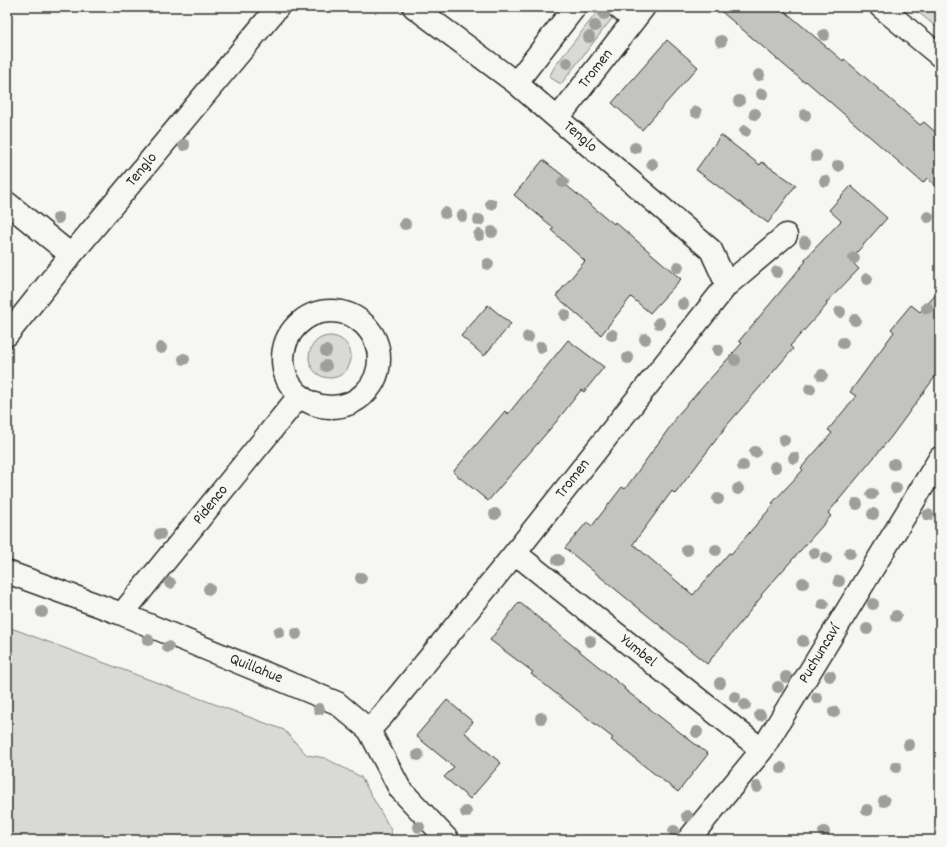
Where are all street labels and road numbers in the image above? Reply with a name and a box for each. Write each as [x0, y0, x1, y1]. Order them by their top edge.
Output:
street label: Tromen [573, 44, 619, 94]
street label: Tenglo [558, 116, 602, 158]
street label: Tenglo [121, 148, 163, 192]
street label: Tromen [550, 454, 596, 504]
street label: Pidenco [188, 480, 234, 530]
street label: Puchuncaví [793, 619, 847, 688]
street label: Yumbel [615, 629, 662, 673]
street label: Quillahue [226, 648, 286, 690]

